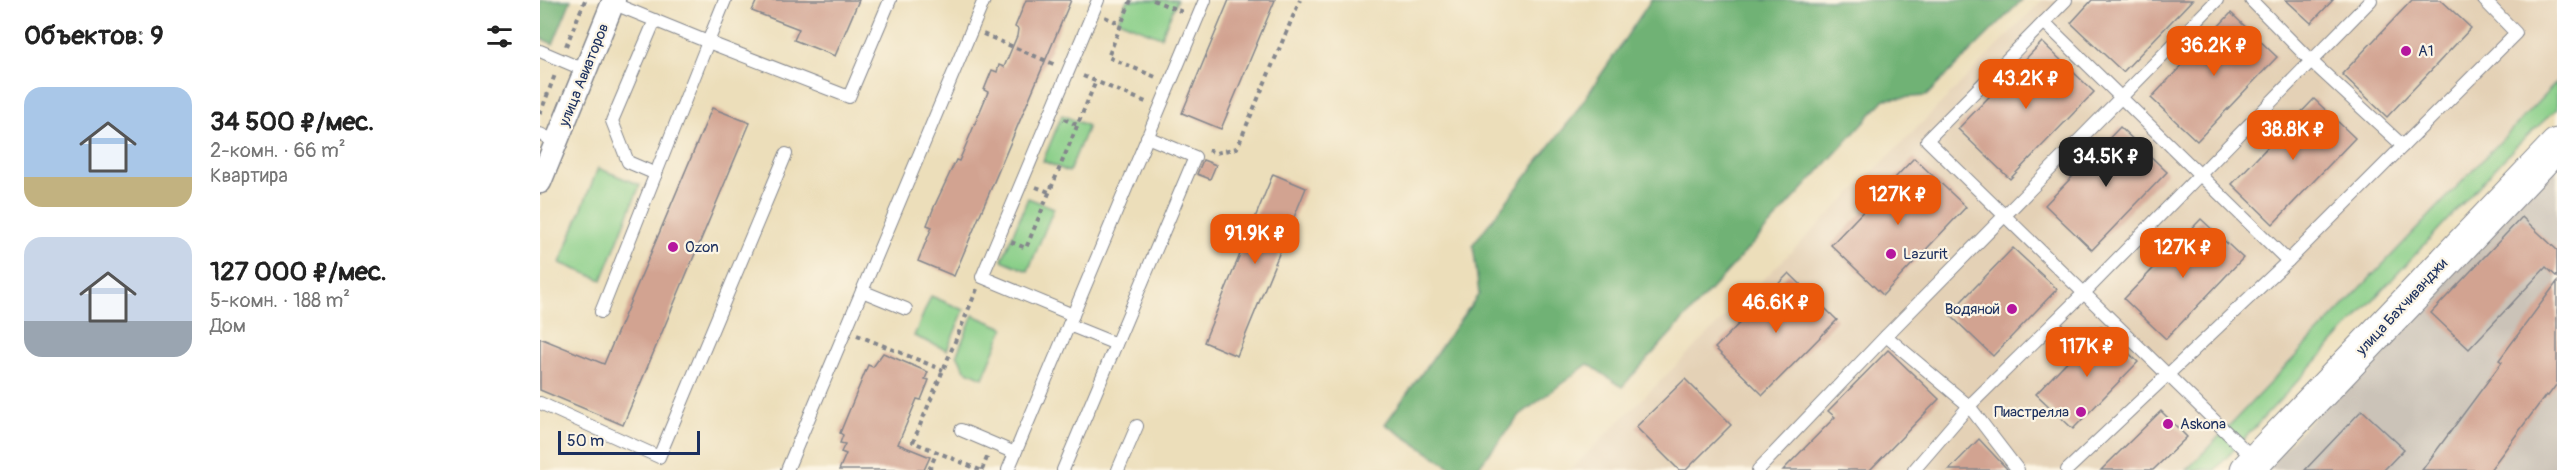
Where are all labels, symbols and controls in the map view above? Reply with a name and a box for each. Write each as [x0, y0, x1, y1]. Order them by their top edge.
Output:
text: Объектов: 9 [24, 20, 164, 52]
icon: filters [483, 20, 516, 53]
street label: улица Авиаторов [554, 21, 613, 130]
pin: 36.2K ₽ [2159, 26, 2269, 77]
text: 36.2K ₽ [2181, 33, 2247, 58]
place label: A1 [2418, 42, 2434, 61]
marker: A1 [2399, 44, 2413, 58]
pin: 43.2K ₽ [1971, 59, 2081, 110]
text: 43.2K ₽ [1993, 66, 2059, 91]
text: 34 500 ₽/мес. [210, 106, 374, 138]
pin: 38.8K ₽ [2238, 110, 2348, 161]
icon: home [72, 111, 144, 183]
text: 38.8K ₽ [2261, 117, 2325, 142]
pin: 34.5K ₽ [2051, 137, 2161, 188]
text: 2-комн. · 66 m² [210, 138, 346, 163]
text: 34.5K ₽ [2073, 144, 2139, 169]
text: Квартира [210, 163, 288, 188]
pin: 127K ₽ [1849, 175, 1947, 226]
text: 127K ₽ [1869, 182, 1927, 207]
pin: 91.9K ₽ [1200, 214, 1310, 265]
text: 91.9K ₽ [1224, 221, 1286, 246]
pin: 127K ₽ [2134, 228, 2232, 279]
text: 127K ₽ [2154, 235, 2212, 260]
place label: Ozon [685, 238, 719, 257]
marker: Ozon [666, 240, 680, 254]
place label: Lazurit [1903, 245, 1949, 264]
marker: Lazurit [1884, 247, 1898, 261]
street label: улица Бахчиванджи [2352, 254, 2452, 360]
text: 127 000 ₽/мес. [210, 256, 387, 288]
icon: home [72, 261, 144, 333]
pin: 46.6K ₽ [1721, 283, 1831, 334]
text: 5-комн. · 188 m² [210, 288, 350, 313]
text: 46.6K ₽ [1742, 290, 1810, 315]
place label: Водяной [1945, 300, 2000, 319]
marker: Водяной [2005, 302, 2019, 316]
text: Дом [210, 313, 246, 338]
pin: 117K ₽ [2038, 327, 2136, 378]
text: 117K ₽ [2060, 334, 2114, 359]
place label: Пиастрелла [1994, 403, 2069, 422]
marker: Пиастрелла [2074, 405, 2088, 419]
place label: Askona [2180, 415, 2226, 434]
marker: Askona [2161, 417, 2175, 431]
scale bar [558, 428, 700, 456]
text: 50 m [567, 431, 604, 451]

